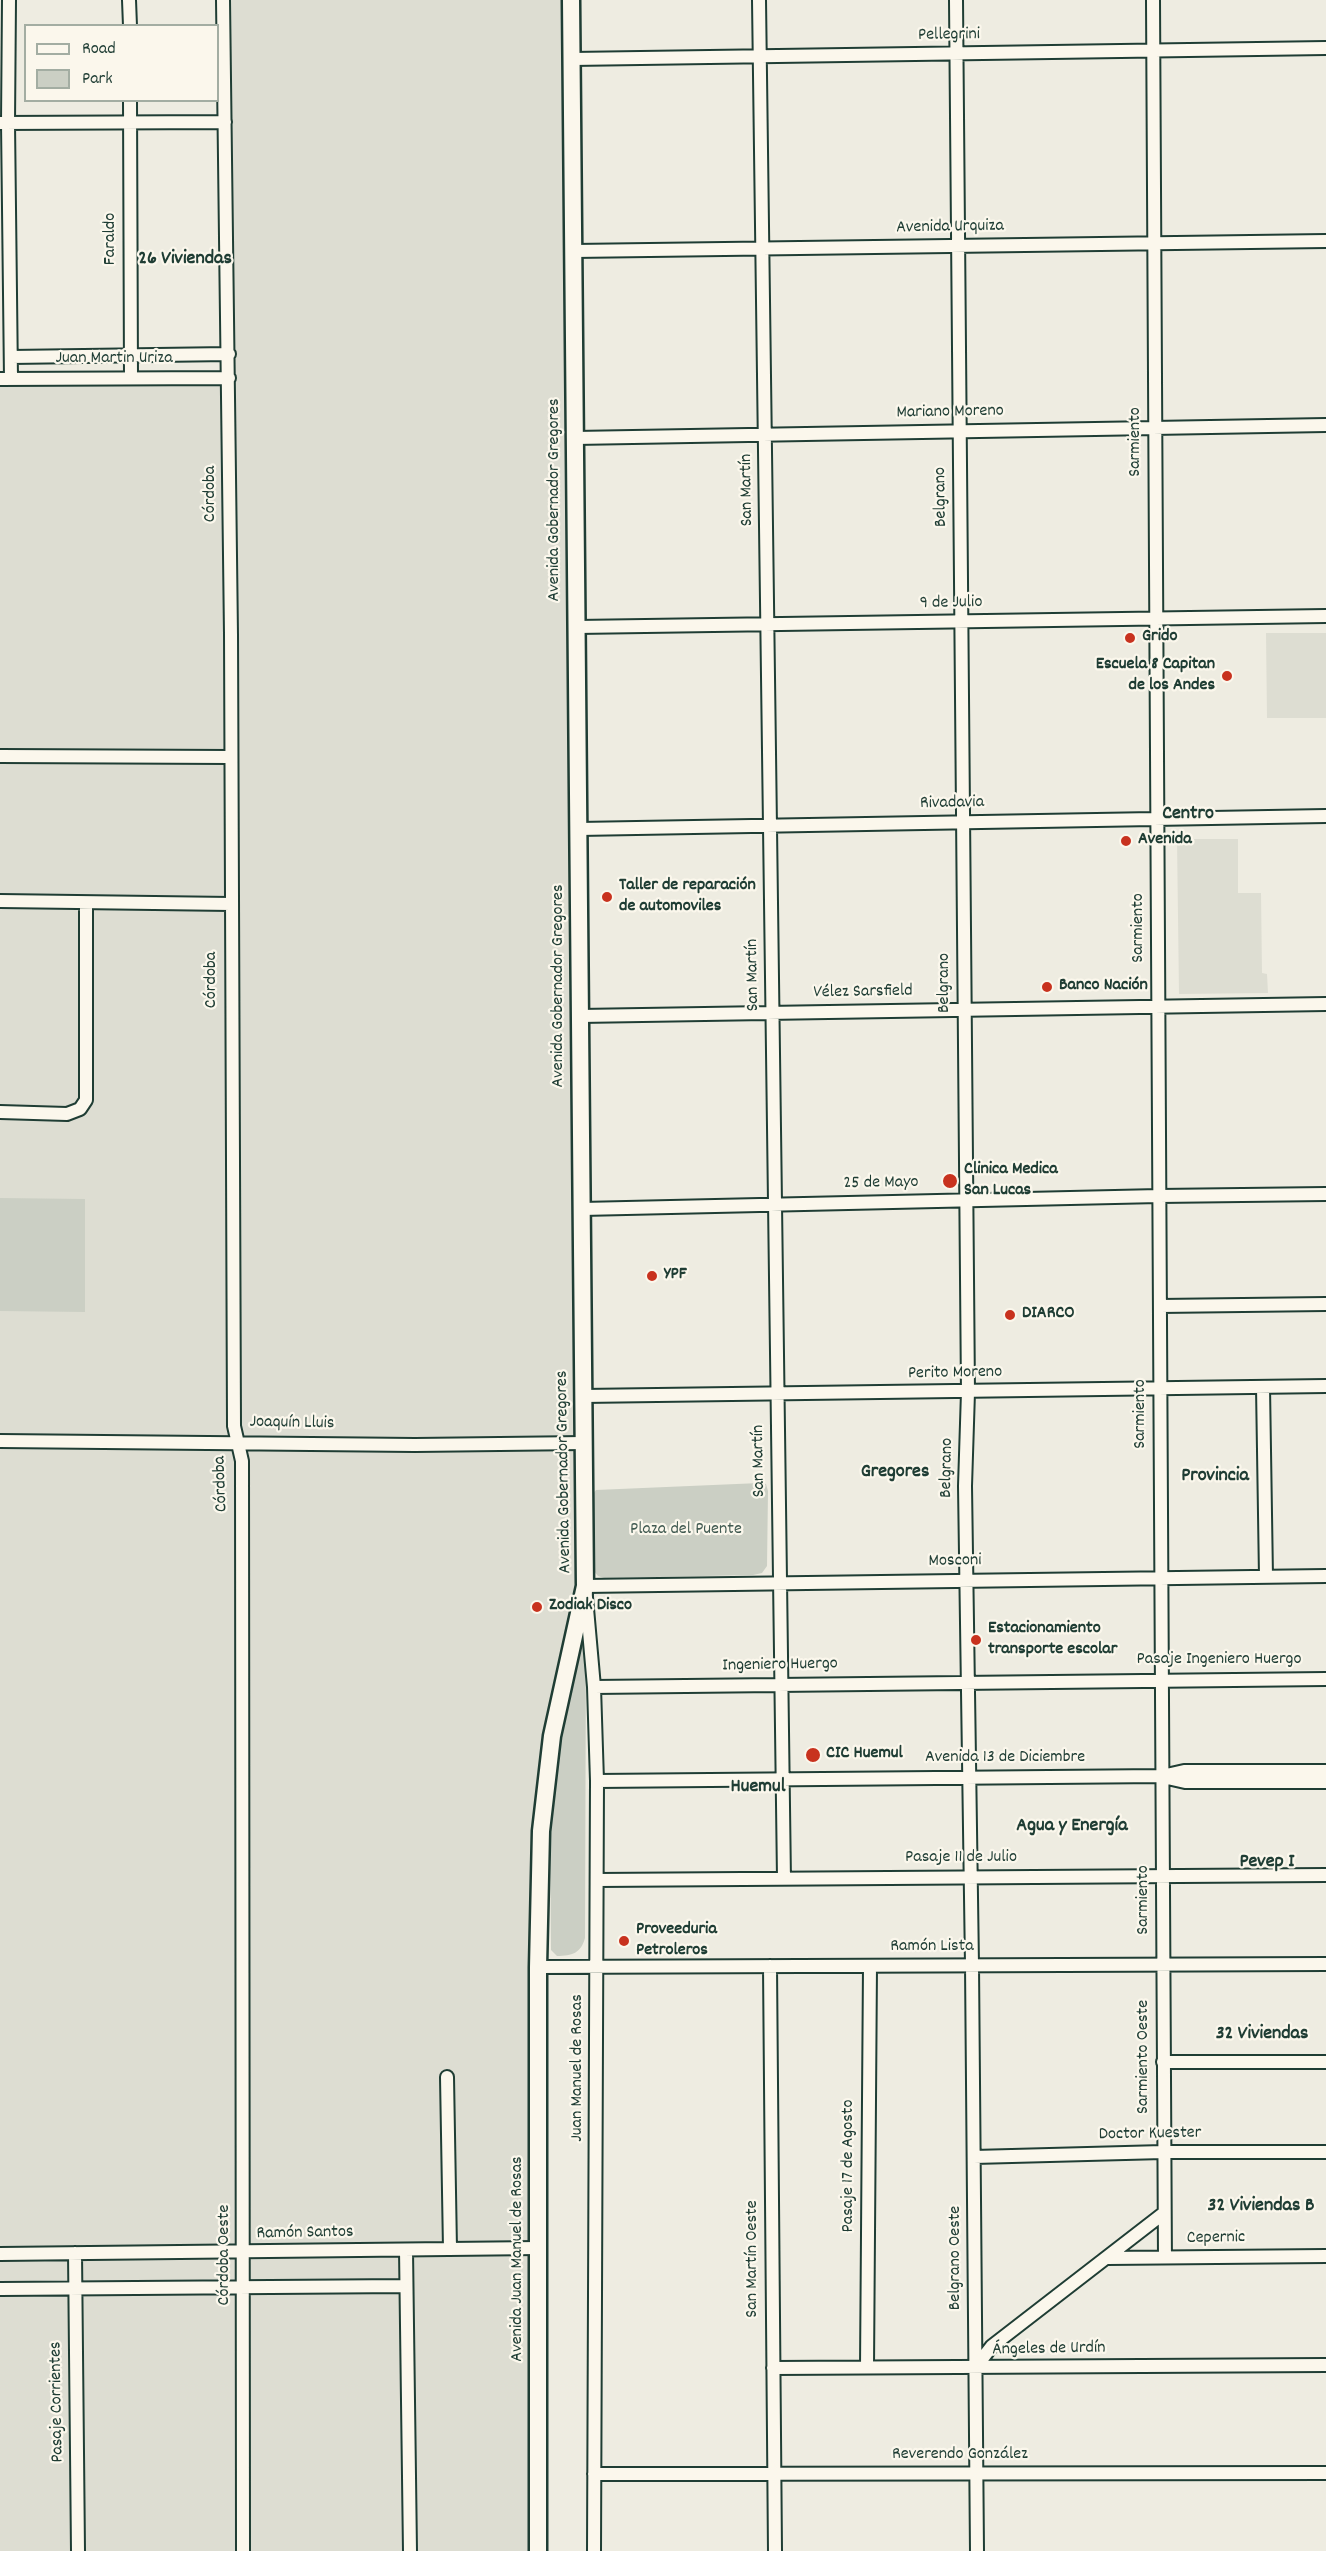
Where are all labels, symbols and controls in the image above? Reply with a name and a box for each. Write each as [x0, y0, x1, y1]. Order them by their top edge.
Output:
legend [24, 24, 219, 102]
street label: Pellegrini [918, 25, 980, 47]
text: Road [82, 37, 116, 62]
text: Park [82, 67, 113, 92]
street label: Faraldo [101, 213, 123, 265]
street label: Avenida Urquiza [896, 216, 1004, 240]
district label: 26 Viviendas [138, 248, 232, 272]
street label: Juan Martin Uriza [55, 349, 173, 371]
street label: Avenida Gobernador Gregores [545, 398, 567, 602]
street label: Mariano Moreno [896, 401, 1004, 425]
street label: Sarmiento [1126, 407, 1148, 477]
street label: San Martín [737, 453, 759, 527]
street label: Córdoba [201, 466, 223, 522]
street label: Belgrano [931, 467, 953, 527]
street label: 9 de Julio [919, 593, 983, 615]
place label: Grido [1142, 627, 1178, 649]
marker: Grido [1123, 631, 1137, 645]
place label: Escuela 8 Capitan de los Andes [1096, 655, 1215, 698]
marker: Escuela 8 Capitan de los Andes [1220, 669, 1234, 683]
street label: Rivadavia [920, 793, 984, 815]
district label: Centro [1162, 803, 1214, 827]
place label: Avenida [1138, 830, 1192, 852]
marker: Avenida [1119, 834, 1133, 848]
place label: Taller de reparación de automoviles [619, 876, 756, 918]
street label: Avenida Gobernador Gregores [549, 884, 571, 1088]
marker: Taller de reparación de automoviles [600, 890, 614, 904]
street label: Sarmiento [1129, 893, 1151, 963]
street label: San Martín [743, 938, 765, 1012]
street label: Córdoba [202, 952, 224, 1008]
street label: Belgrano [935, 953, 957, 1013]
place label: Banco Nación [1059, 976, 1148, 998]
marker: Banco Nación [1040, 980, 1054, 994]
street label: Vélez Sarsfield [813, 981, 913, 1005]
place label: Clinica Medica San Lucas [964, 1160, 1058, 1202]
marker: Clinica Medica San Lucas [941, 1172, 959, 1190]
street label: 25 de Mayo [843, 1173, 919, 1195]
place label: YPF [664, 1265, 687, 1287]
marker: YPF [645, 1269, 659, 1283]
place label: DIARCO [1022, 1304, 1075, 1326]
marker: DIARCO [1003, 1308, 1017, 1322]
street label: Perito Moreno [908, 1362, 1002, 1386]
street label: Avenida Gobernador Gregores [552, 1370, 578, 1574]
street label: Sarmiento [1131, 1379, 1153, 1449]
street label: Joaquín Lluis [249, 1412, 335, 1436]
street label: San Martín [749, 1424, 771, 1498]
street label: Belgrano [937, 1438, 959, 1498]
street label: Córdoba [210, 1456, 234, 1512]
district label: Gregores [861, 1461, 929, 1485]
district label: Provincia [1181, 1465, 1249, 1489]
park label: Plaza del Puente [630, 1520, 742, 1542]
street label: Mosconi [928, 1551, 982, 1573]
place label: Zodiak Disco [549, 1596, 632, 1618]
marker: Zodiak Disco [530, 1600, 544, 1614]
place label: Estacionamiento transporte escolar [988, 1619, 1117, 1662]
marker: Estacionamiento transporte escolar [969, 1633, 983, 1647]
street label: Pasaje Ingeniero Huergo [1137, 1650, 1301, 1672]
street label: Ingeniero Huergo [722, 1654, 838, 1678]
place label: CIC Huemul [826, 1744, 903, 1766]
marker: CIC Huemul [804, 1746, 822, 1764]
street label: Avenida 13 de Diciembre [925, 1748, 1085, 1770]
district label: Huemul [731, 1776, 785, 1800]
district label: Agua y Energía [1016, 1815, 1128, 1839]
street label: Pasaje 11 de Julio [905, 1848, 1017, 1870]
district label: Pevep I [1239, 1851, 1295, 1875]
street label: Sarmiento [1134, 1865, 1156, 1935]
place label: Proveeduria Petroleros [636, 1920, 717, 1962]
marker: Proveeduria Petroleros [617, 1934, 631, 1948]
street label: Ramón Lista [890, 1937, 974, 1959]
street label: Juan Manuel de Rosas [568, 1994, 590, 2142]
street label: Sarmiento Oeste [1134, 2000, 1156, 2114]
district label: 32 Viviendas [1216, 2023, 1308, 2047]
street label: Pasaje 17 de Agosto [839, 2100, 861, 2232]
street label: Doctor Kuester [1098, 2123, 1202, 2147]
street label: Avenida Juan Manuel de Rosas [508, 2156, 530, 2362]
district label: 32 Viviendas B [1208, 2195, 1314, 2219]
street label: San Martín Oeste [743, 2200, 765, 2318]
street label: Córdoba Oeste [215, 2205, 237, 2305]
street label: Belgrano Oeste [946, 2206, 968, 2310]
street label: Ramón Santos [256, 2222, 354, 2246]
street label: Cepernic [1187, 2228, 1245, 2250]
street label: Ángeles de Urdín [992, 2338, 1106, 2362]
street label: Pasaje Corrientes [46, 2341, 70, 2463]
street label: Reverendo González [892, 2445, 1028, 2467]

